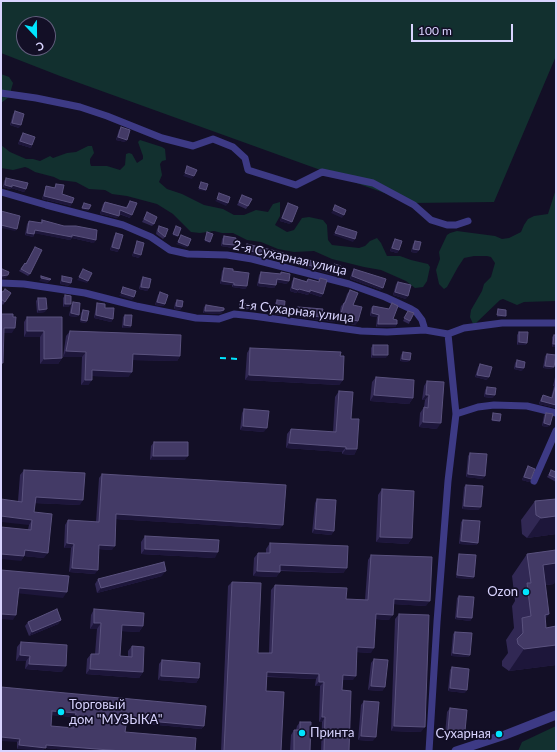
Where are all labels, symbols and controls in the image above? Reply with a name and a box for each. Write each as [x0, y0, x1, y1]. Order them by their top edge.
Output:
north arrow [16, 16, 56, 56]
scale bar [413, 16, 515, 42]
text: 100 m [418, 23, 452, 38]
text: С [34, 39, 46, 54]
street label: 2-я Сухарная улица [231, 237, 349, 279]
street label: 1-я Сухарная улица [237, 296, 355, 326]
place label: Ozon [487, 584, 518, 600]
marker: Ozon [521, 587, 531, 597]
place label: Торговый дом "МУЗЫКА" [69, 697, 162, 728]
marker: Торговый дом "МУЗЫКА" [56, 707, 66, 717]
place label: Принта [310, 725, 355, 741]
place label: Сухарная [435, 726, 491, 742]
marker: Принта [297, 728, 307, 738]
marker: Сухарная [494, 729, 504, 739]

